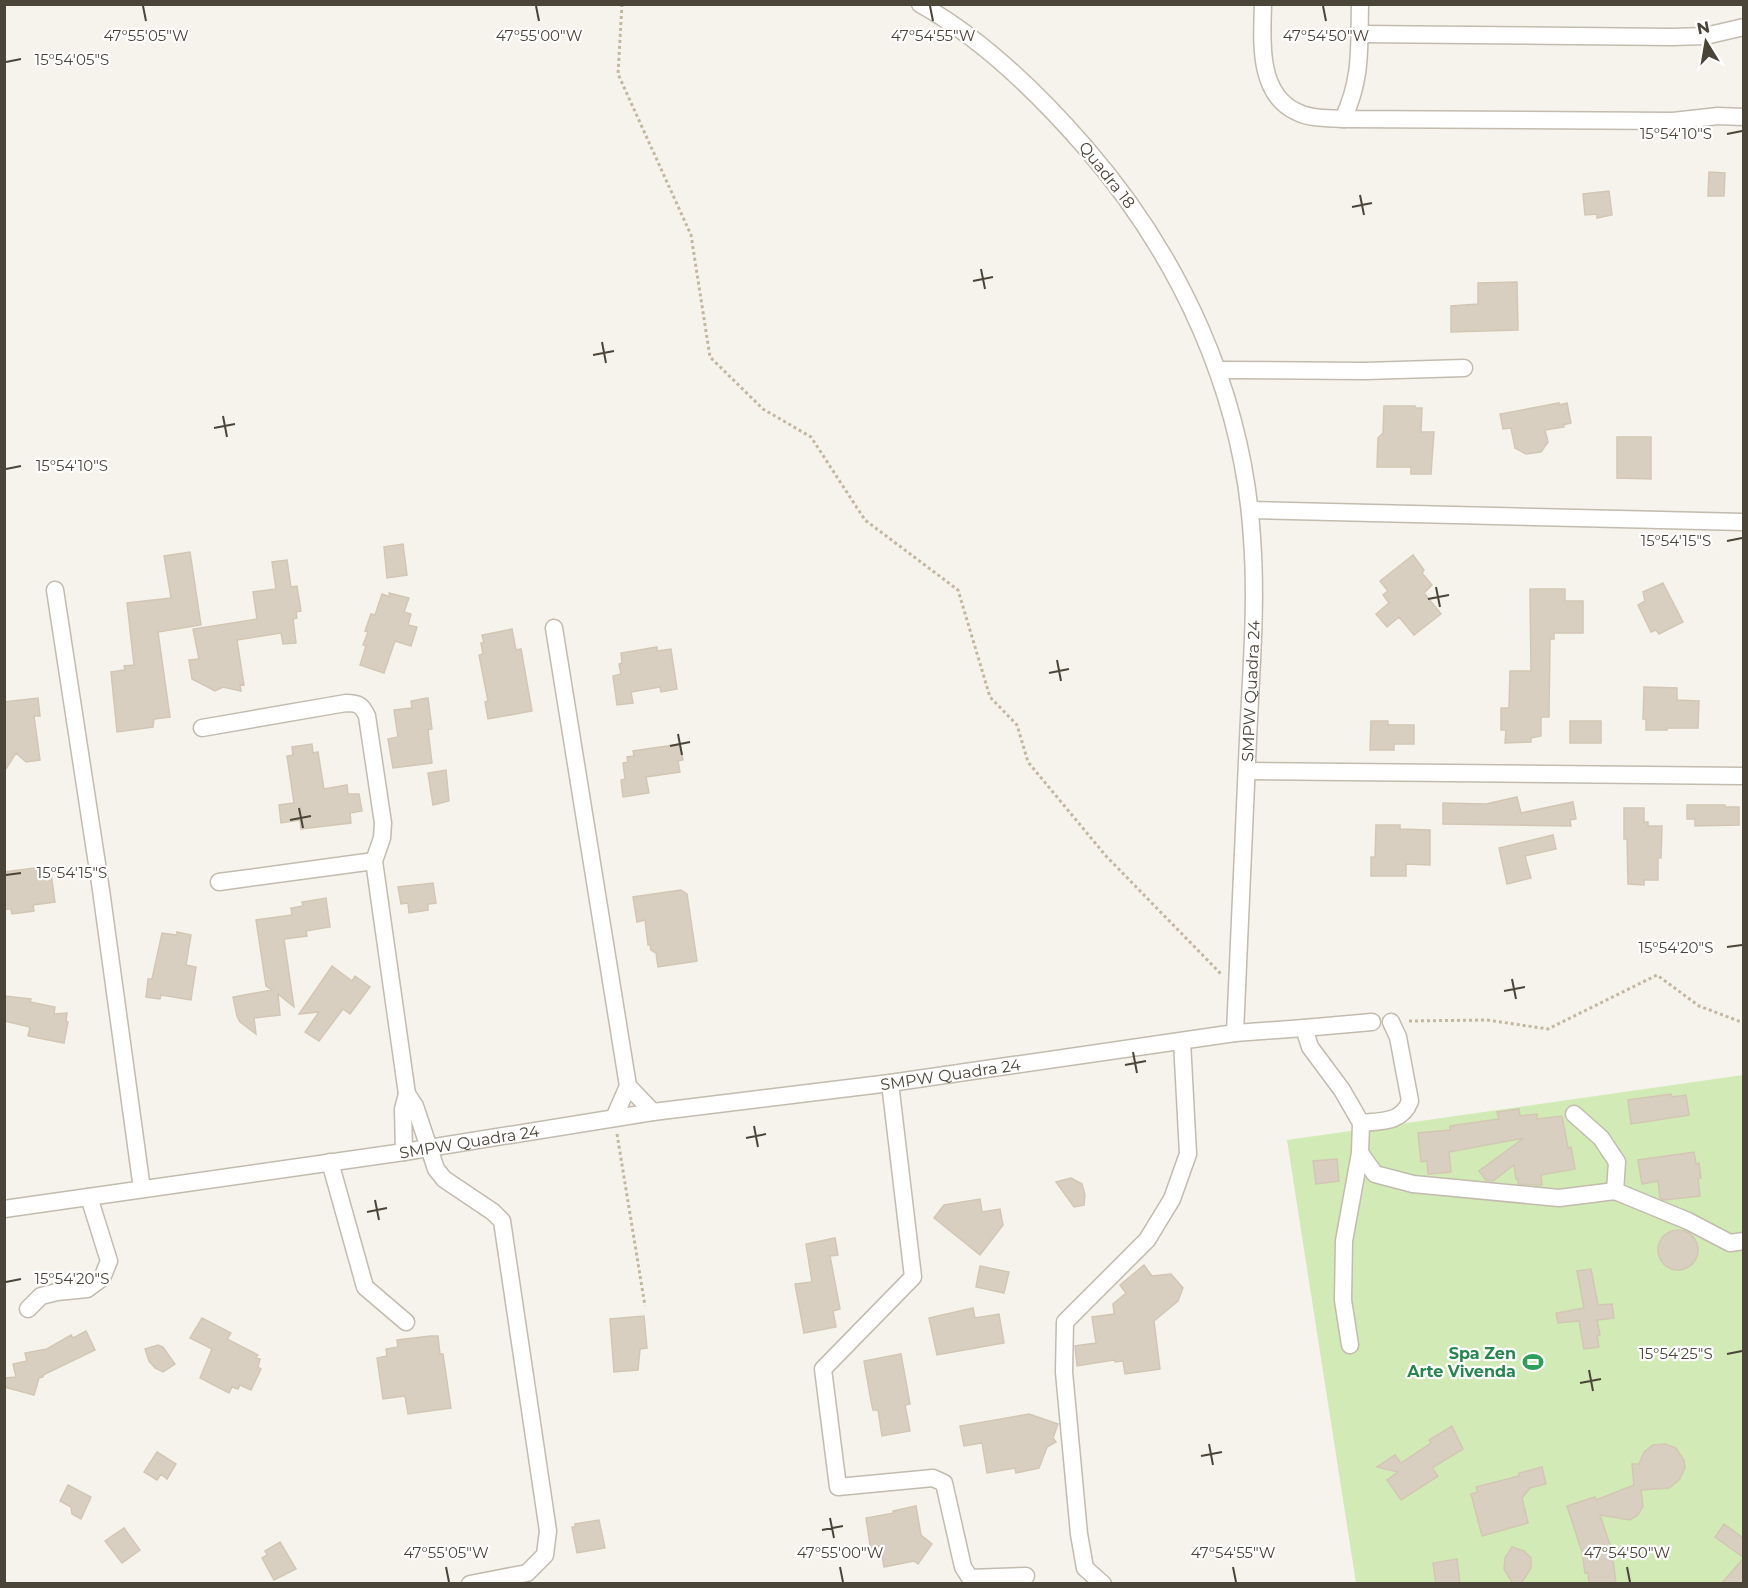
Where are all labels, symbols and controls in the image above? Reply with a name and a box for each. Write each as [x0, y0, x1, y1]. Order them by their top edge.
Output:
north arrow [1676, 12, 1736, 72]
text: N [1695, 17, 1711, 38]
text: 47°55'05"W [103, 26, 189, 45]
text: 47°55'00"W [496, 26, 583, 45]
text: 47°54'55"W [891, 26, 976, 45]
text: 47°54'50"W [1283, 26, 1370, 45]
text: 15°54'05"S [35, 50, 109, 69]
text: 15°54'10"S [1640, 124, 1712, 143]
street label: Quadra 18 [1075, 138, 1139, 212]
text: 15°54'10"S [36, 456, 108, 475]
text: 15°54'15"S [1641, 531, 1711, 550]
street label: SMPW Quadra 24 [1238, 620, 1263, 762]
text: 15°54'15"S [37, 863, 107, 882]
text: 15°54'20"S [1639, 938, 1713, 957]
street label: SMPW Quadra 24 [879, 1055, 1022, 1094]
street label: SMPW Quadra 24 [398, 1121, 541, 1162]
text: 15°54'20"S [35, 1269, 109, 1288]
place label: Spa Zen Arte Vivenda [1406, 1344, 1516, 1381]
text: 15°54'25"S [1639, 1344, 1713, 1363]
sports icon: Spa Zen Arte Vivenda [1521, 1350, 1545, 1374]
text: 47°55'05"W [403, 1543, 489, 1562]
text: 47°55'00"W [797, 1543, 884, 1562]
text: 47°54'55"W [1191, 1543, 1276, 1562]
text: 47°54'50"W [1584, 1543, 1671, 1562]

